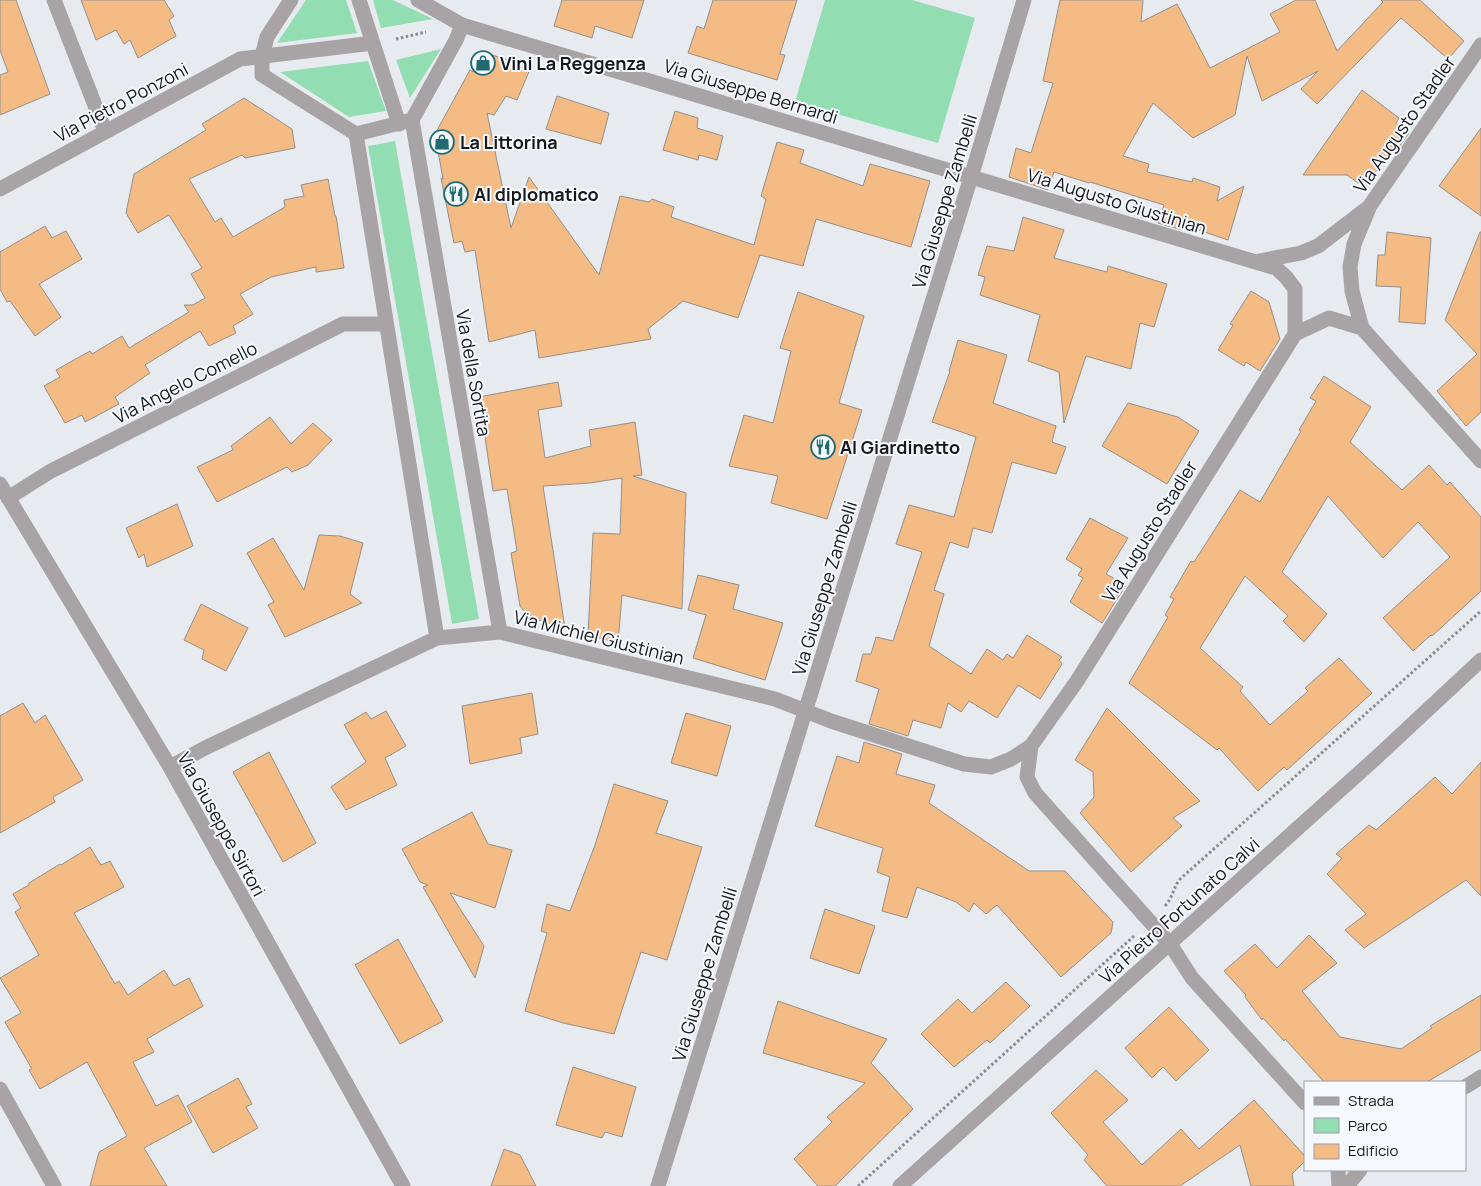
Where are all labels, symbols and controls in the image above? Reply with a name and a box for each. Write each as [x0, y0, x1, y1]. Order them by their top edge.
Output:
shop icon: Vini La Reggenza [470, 50, 496, 76]
street label: Via Augusto Stadler [1348, 50, 1461, 197]
place label: Vini La Reggenza [500, 51, 646, 75]
street label: Via Giuseppe Bernardi [661, 53, 841, 129]
street label: Via Pietro Ponzoni [50, 57, 192, 147]
street label: Via Giuseppe Zambelli [906, 111, 982, 291]
shop icon: La Littorina [429, 129, 455, 155]
place label: La Littorina [460, 130, 558, 154]
street label: Via Augusto Giustinian [1024, 162, 1210, 240]
restaurant icon: Al diplomatico [443, 181, 469, 207]
place label: Al diplomatico [474, 182, 599, 206]
street label: Via della Sortita [451, 308, 497, 438]
street label: Via Angelo Comello [109, 335, 261, 429]
restaurant icon: Al Giardinetto [810, 434, 836, 460]
place label: Al Giardinetto [840, 435, 960, 459]
street label: Via Augusto Stadler [1096, 455, 1202, 606]
street label: Via Giuseppe Zambelli [786, 498, 862, 678]
street label: Via Michiel Giustinian [511, 604, 687, 670]
street label: Via Giuseppe Sirtori [172, 748, 272, 900]
street label: Via Pietro Fortunato Calvi [1094, 832, 1264, 988]
street label: Via Giuseppe Zambelli [666, 884, 742, 1064]
legend [1304, 1081, 1466, 1171]
text: Strada [1348, 1090, 1394, 1111]
text: Parco [1348, 1115, 1387, 1136]
text: Edificio [1348, 1140, 1399, 1161]

